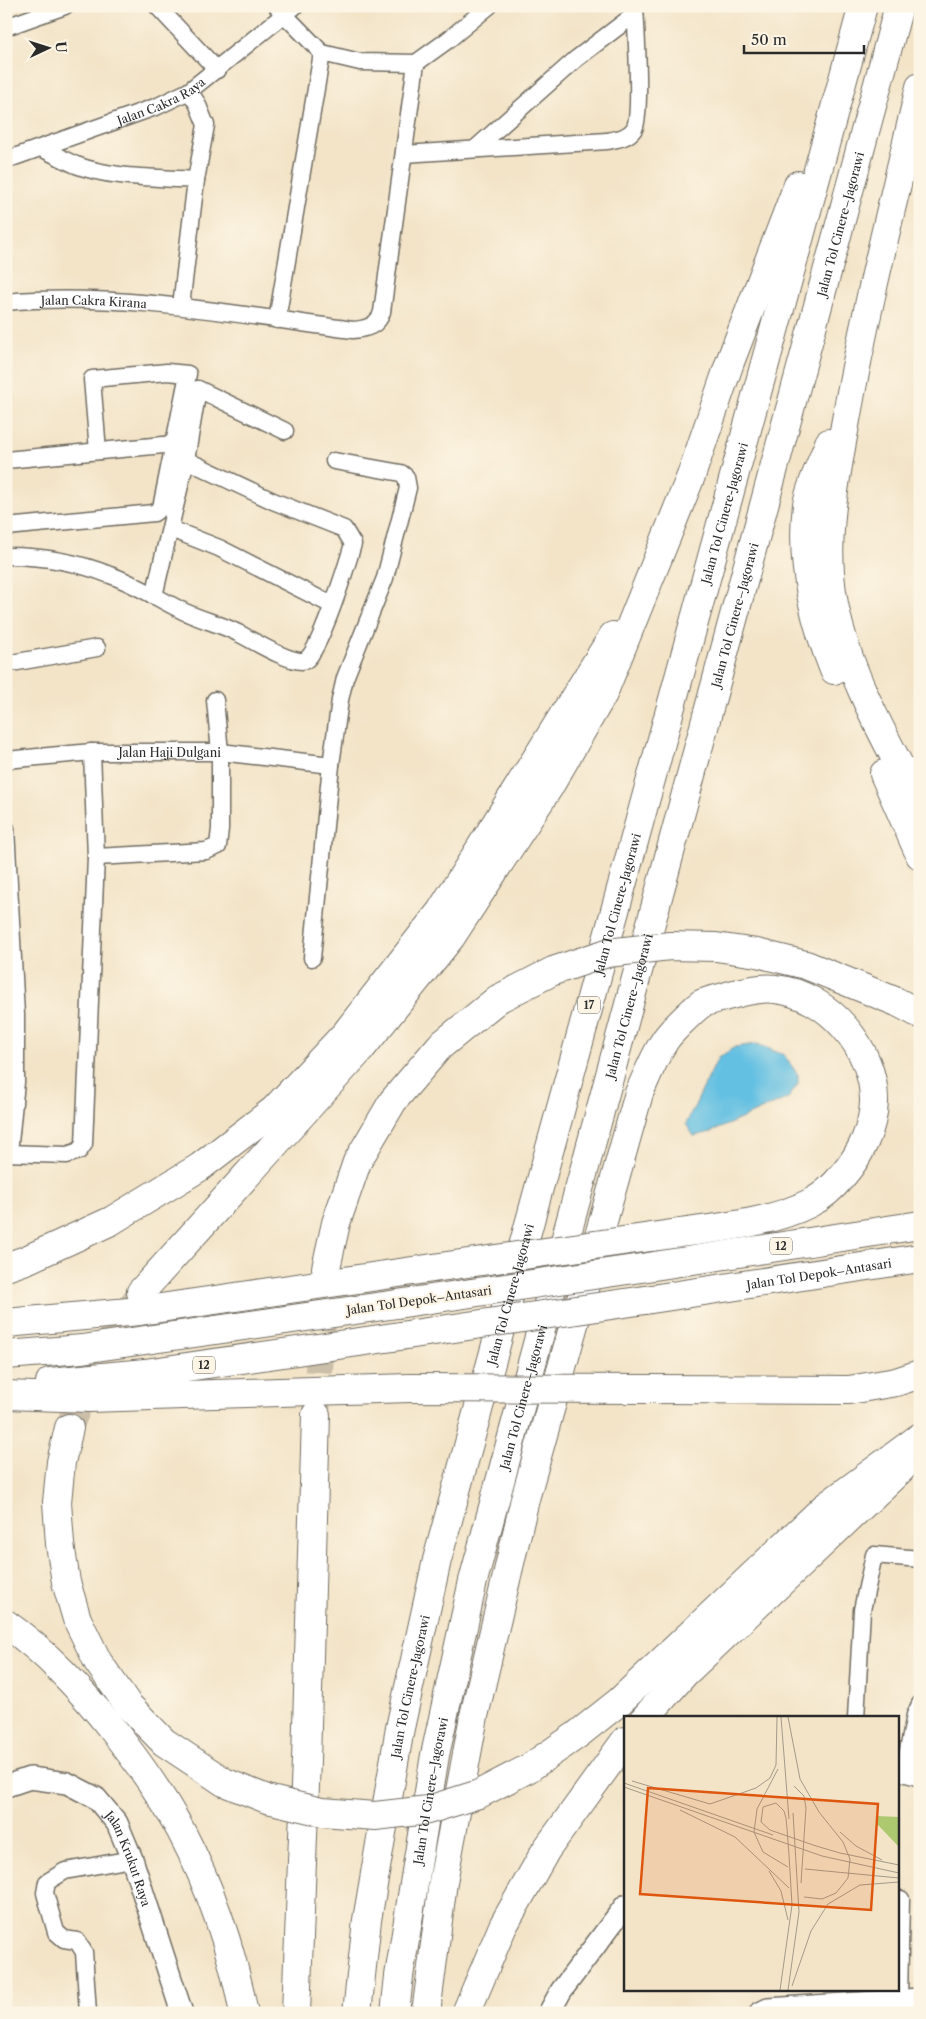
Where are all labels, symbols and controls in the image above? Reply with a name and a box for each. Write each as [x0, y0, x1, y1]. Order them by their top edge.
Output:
north arrow [22, 22, 72, 72]
scale bar [744, 22, 864, 54]
text: 50 m [751, 30, 787, 49]
text: U [52, 41, 70, 54]
street label: Jalan Cakra Raya [113, 73, 208, 128]
street label: Jalan Tol Cinere–Jagorawi [813, 150, 867, 300]
street label: Jalan Cakra Kirana [39, 292, 148, 311]
street label: Jalan Tol Cinere-Jagorawi [697, 440, 751, 587]
street label: Jalan Tol Cinere–Jagorawi [707, 541, 761, 691]
street label: Jalan Haji Dulgani [116, 745, 221, 760]
street label: Jalan Tol Cinere-Jagorawi [590, 831, 644, 978]
street label: Jalan Tol Cinere–Jagorawi [601, 932, 655, 1082]
road number: 17 [578, 996, 600, 1014]
street label: Jalan Tol Cinere-Jagorawi [483, 1222, 536, 1368]
road number: 12 [770, 1238, 792, 1254]
street label: Jalan Tol Depok–Antasari [743, 1255, 893, 1292]
street label: Jalan Tol Depok–Antasari [344, 1282, 493, 1318]
street label: Jalan Tol Cinere–Jagorawi [496, 1323, 550, 1473]
road number: 12 [193, 1356, 215, 1374]
street label: Jalan Tol Cinere-Jagorawi [387, 1613, 432, 1761]
street label: Jalan Tol Cinere–Jagorawi [409, 1715, 451, 1867]
inset map [624, 1716, 898, 1992]
street label: Jalan Krukut Raya [101, 1806, 155, 1909]

